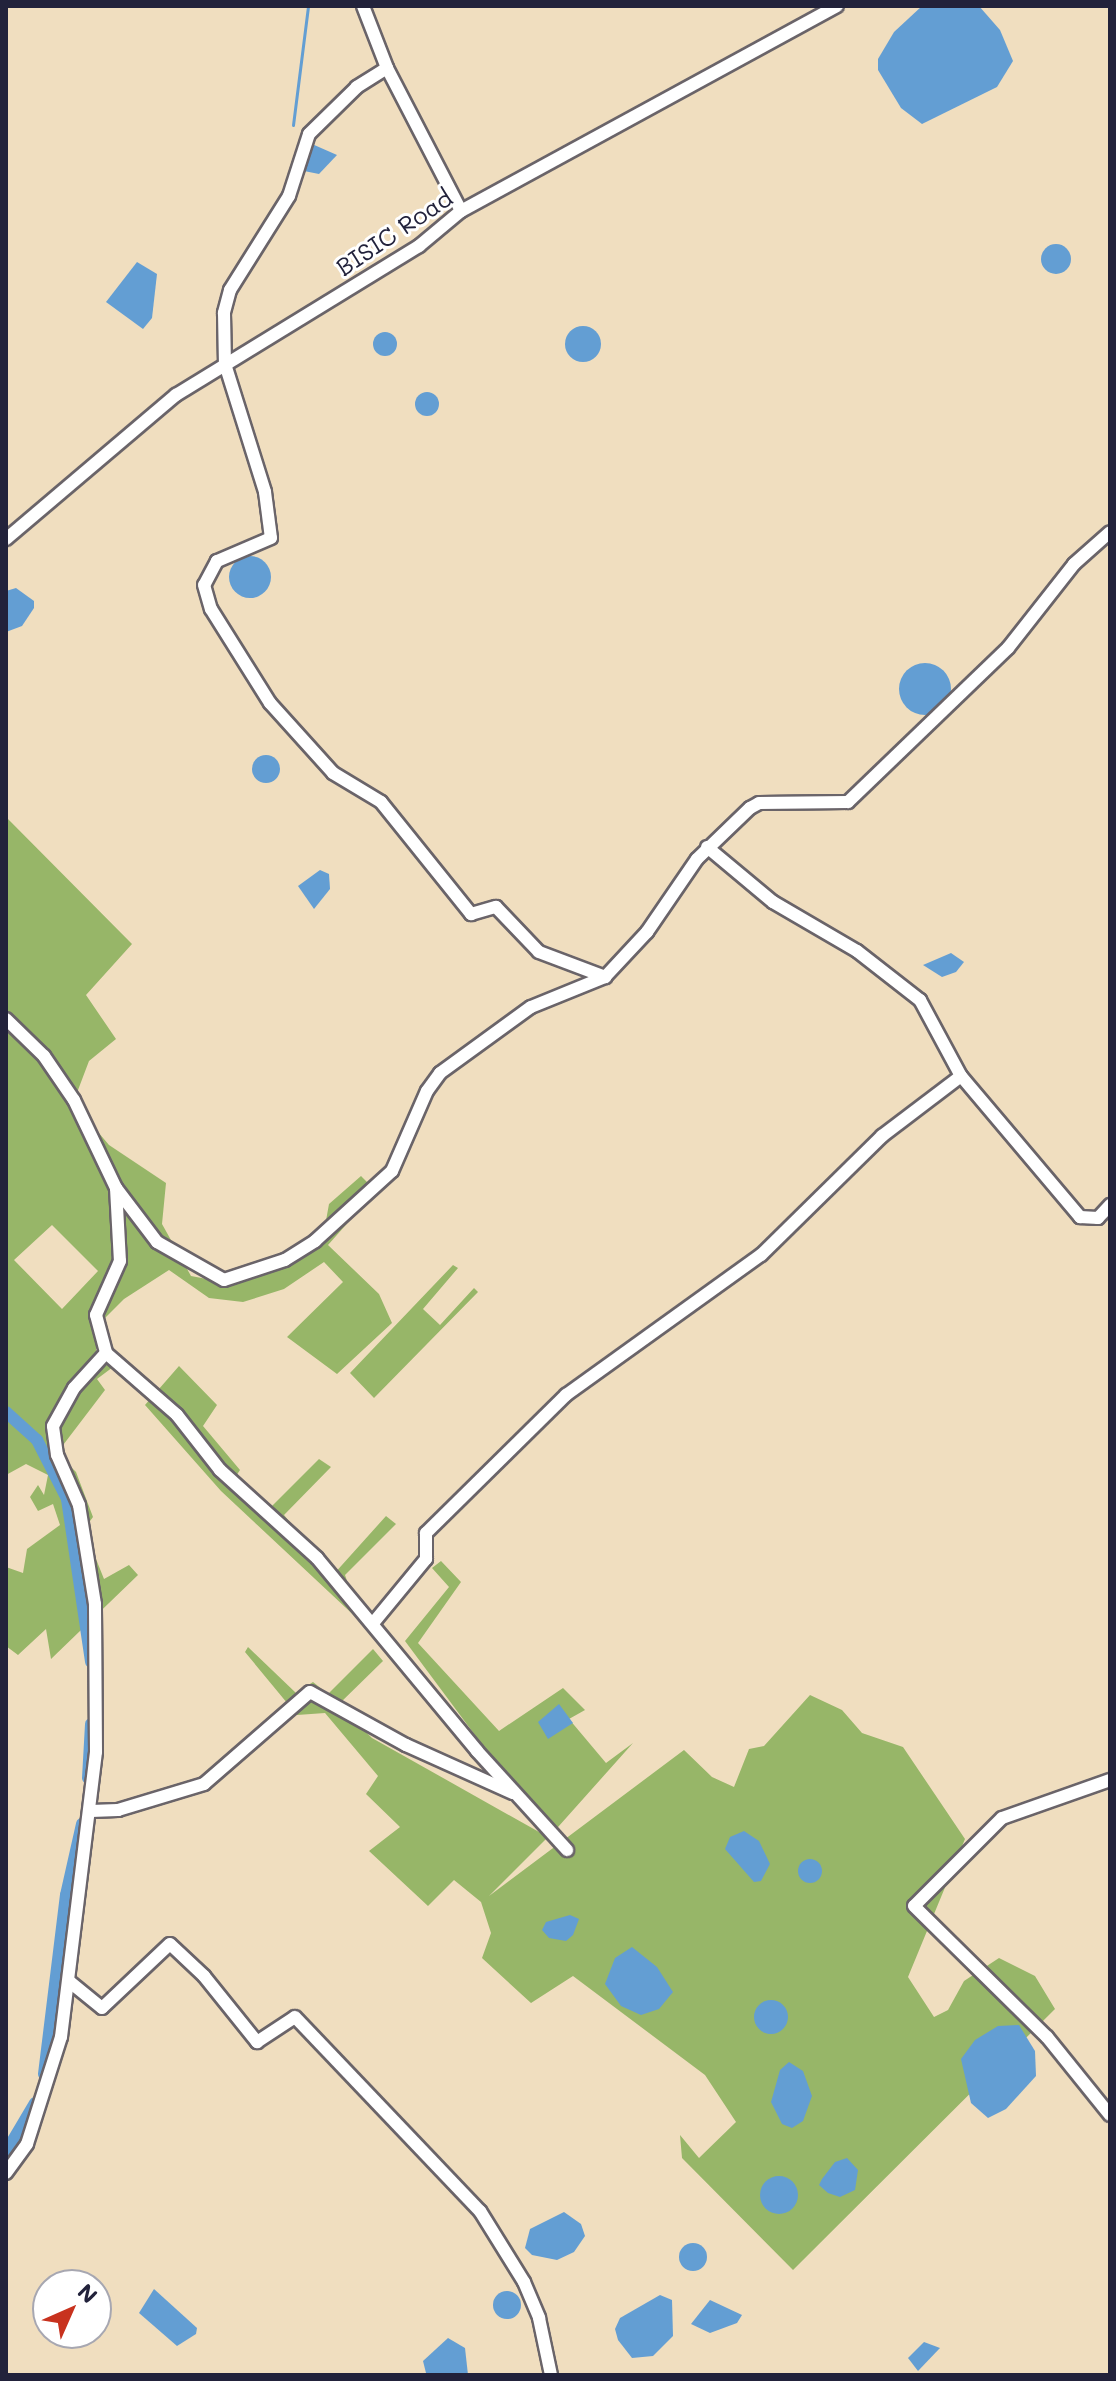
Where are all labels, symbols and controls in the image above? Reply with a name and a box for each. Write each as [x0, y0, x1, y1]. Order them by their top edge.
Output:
street label: BISIC Road [330, 183, 458, 281]
north arrow [32, 2269, 112, 2349]
text: N [72, 2277, 104, 2309]

